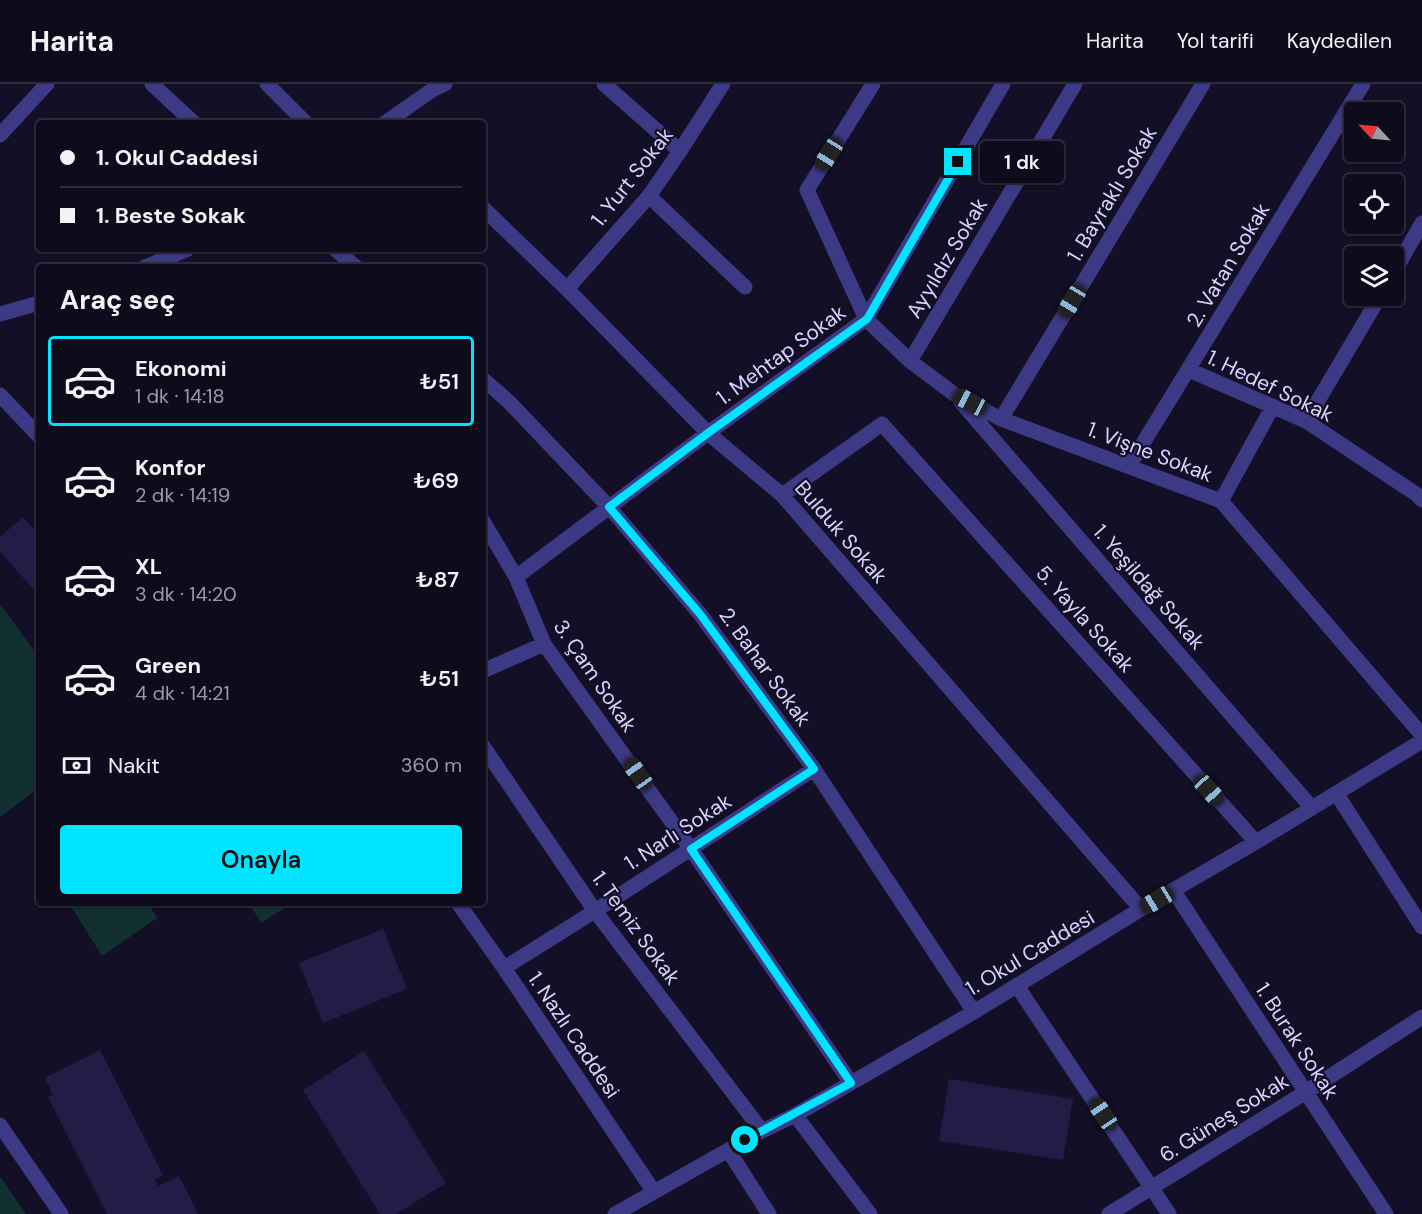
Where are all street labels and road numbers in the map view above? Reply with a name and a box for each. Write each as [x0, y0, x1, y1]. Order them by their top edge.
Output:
street label: 1. Yurt Sokak [584, 121, 680, 232]
street label: 1. Bayraklı Sokak [1060, 121, 1164, 267]
street label: Ayyıldız Sokak [900, 192, 994, 323]
street label: 2. Vatan Sokak [1180, 197, 1276, 332]
street label: 1. Mehtap Sokak [711, 298, 852, 411]
street label: 1. Hedef Sokak [1202, 343, 1338, 429]
street label: 1. Vişne Sokak [1083, 415, 1217, 489]
street label: Bulduk Sokak [788, 475, 894, 590]
street label: 1. Yeşildağ Sokak [1087, 518, 1212, 656]
street label: 5. Yayla Sokak [1029, 560, 1141, 679]
street label: 2. Bahar Sokak [713, 602, 818, 732]
street label: 3. Çam Sokak [547, 614, 643, 738]
street label: 1. Narlı Sokak [619, 787, 737, 877]
street label: 1. Temiz Sokak [585, 866, 687, 991]
street label: 1. Okul Caddesi [960, 904, 1100, 1002]
street label: 1. Nazlı Caddesi [521, 966, 627, 1104]
street label: 1. Burak Sokak [1249, 977, 1345, 1105]
street label: 6. Güneş Sokak [1154, 1067, 1294, 1169]

